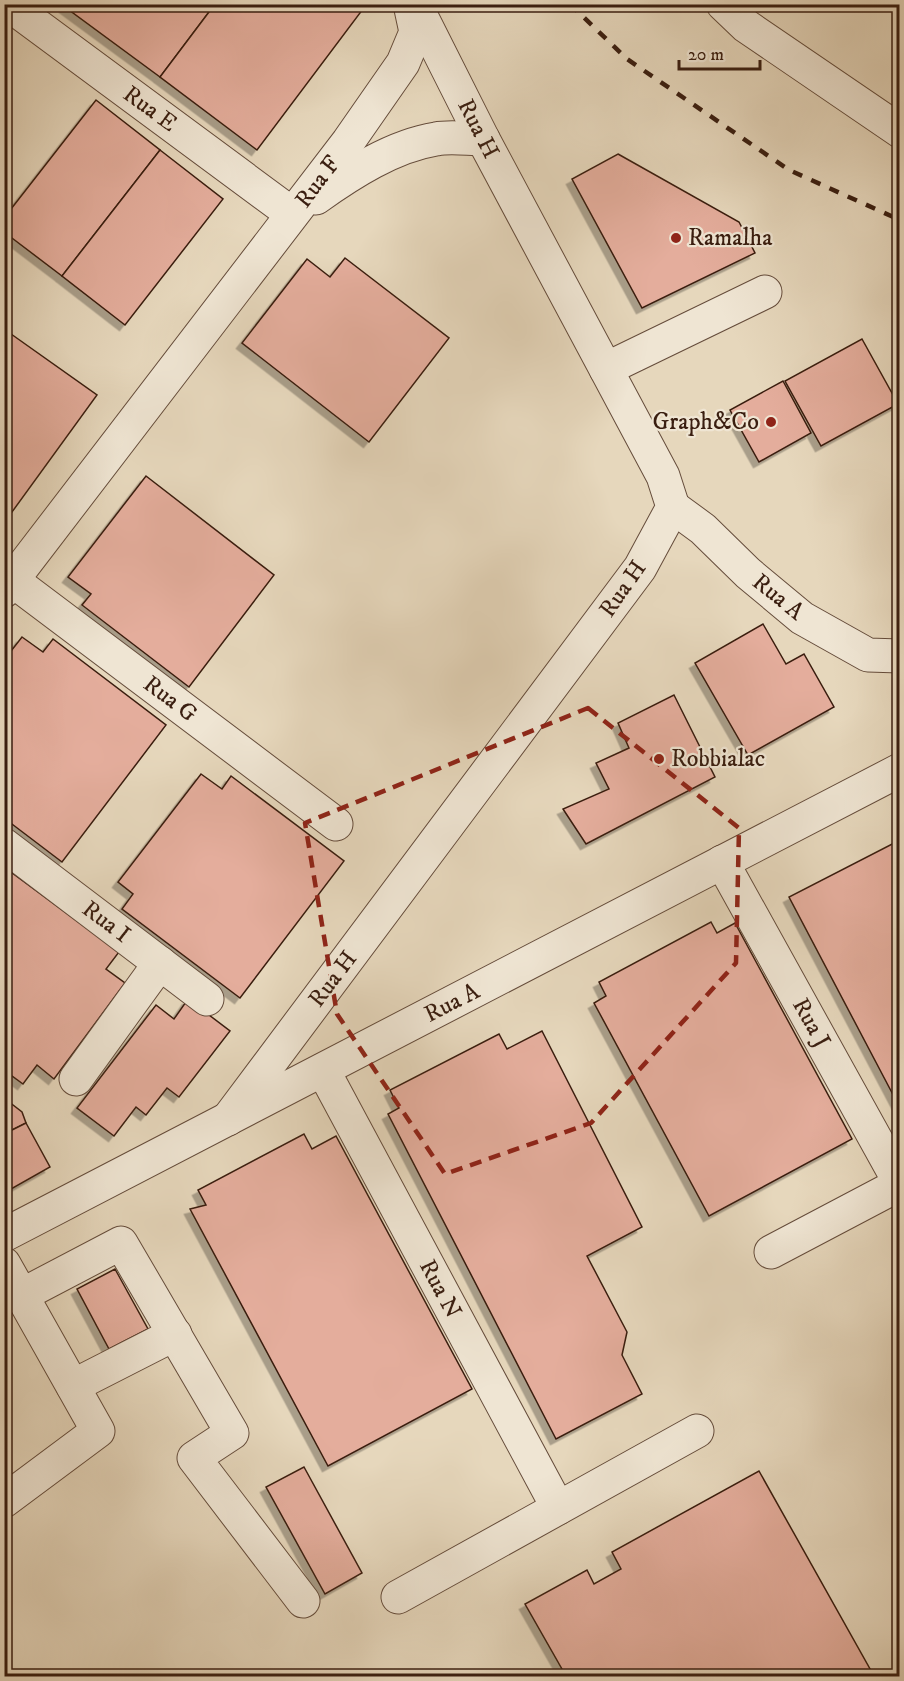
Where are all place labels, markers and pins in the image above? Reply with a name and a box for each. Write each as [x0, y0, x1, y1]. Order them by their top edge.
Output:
place label: Ramalha [688, 223, 773, 253]
marker: Ramalha [669, 231, 683, 245]
place label: Graph&Co [652, 407, 759, 437]
marker: Graph&Co [764, 415, 778, 429]
place label: Robbialac [671, 744, 765, 774]
marker: Robbialac [652, 752, 666, 766]

